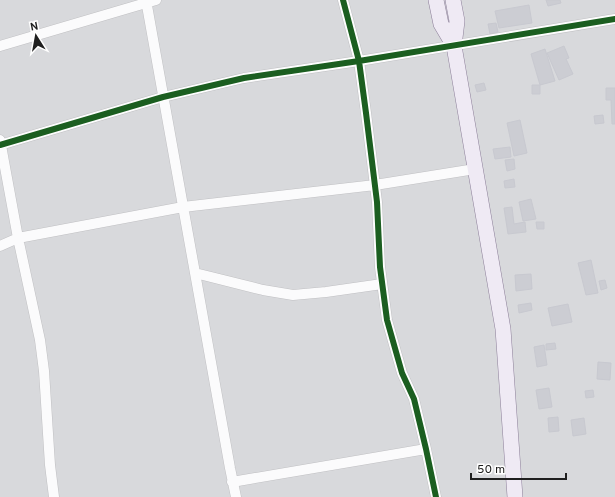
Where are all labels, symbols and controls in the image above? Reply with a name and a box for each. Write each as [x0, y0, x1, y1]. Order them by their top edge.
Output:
north arrow [16, 16, 56, 56]
text: N [29, 20, 39, 35]
scale bar [471, 455, 566, 481]
text: 50 m [477, 462, 505, 478]

